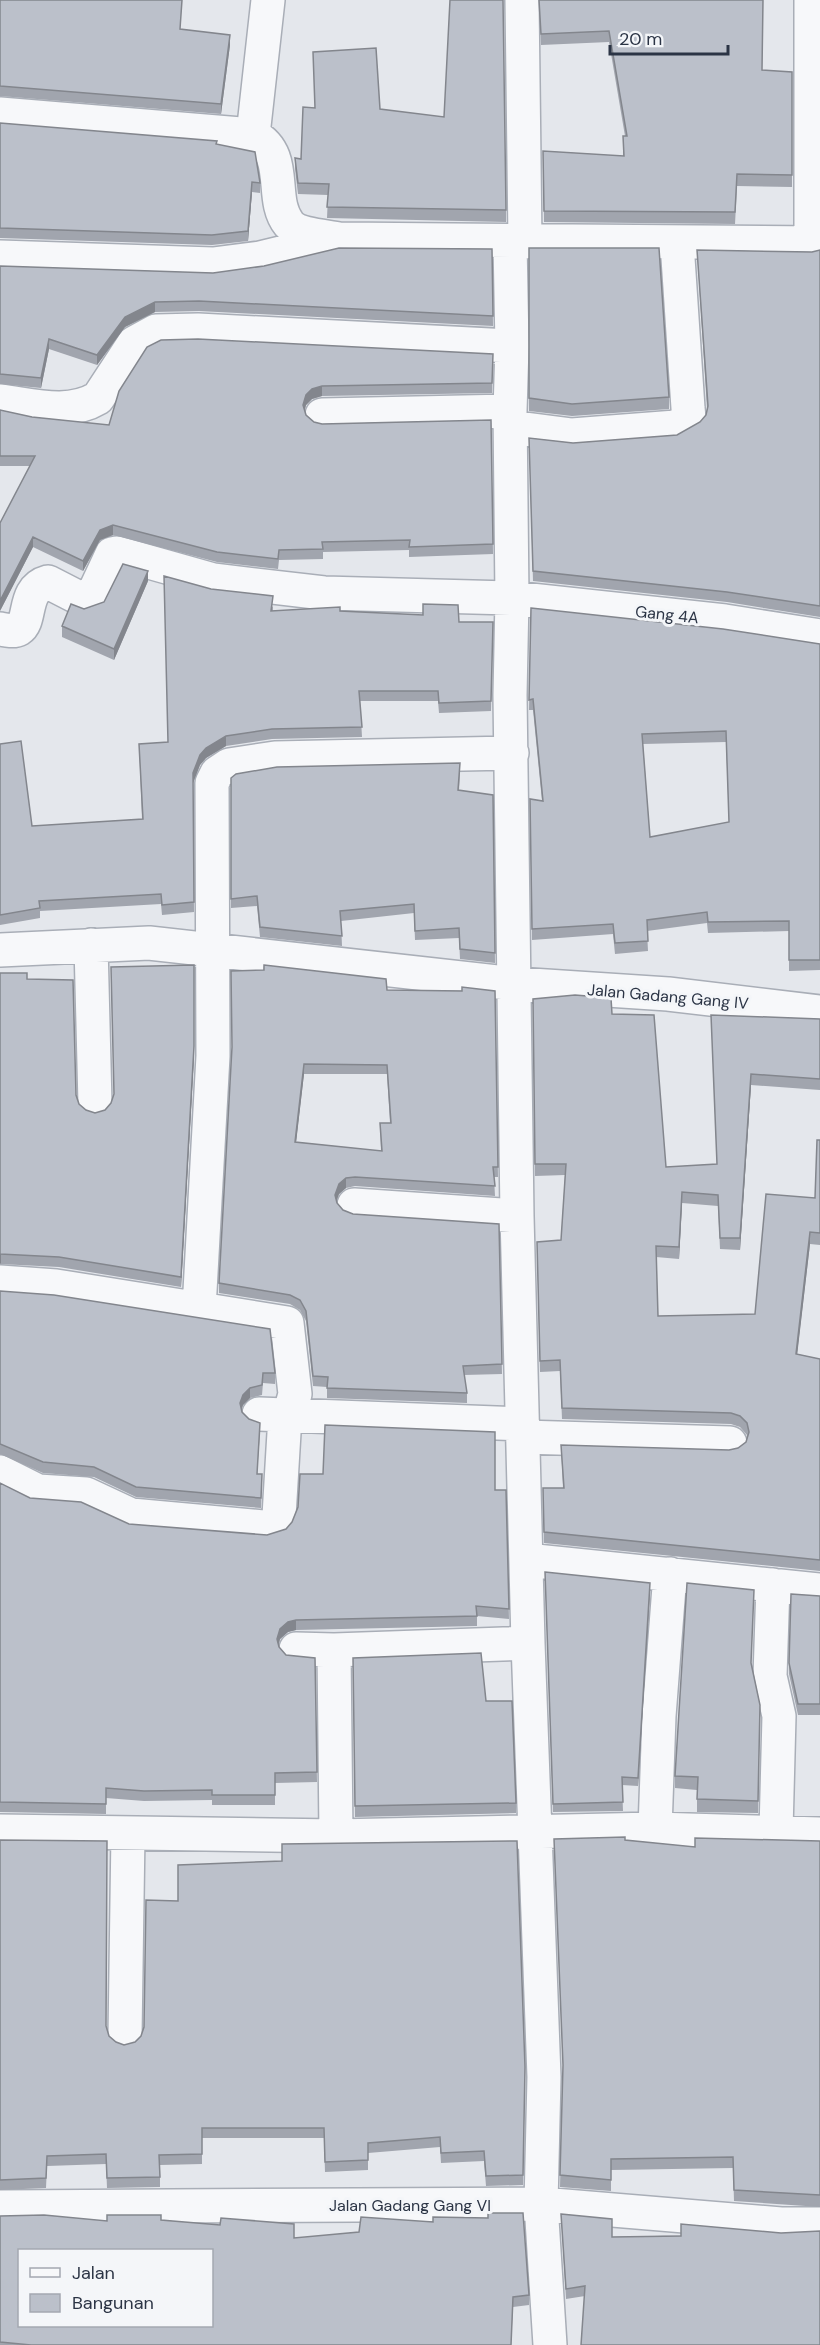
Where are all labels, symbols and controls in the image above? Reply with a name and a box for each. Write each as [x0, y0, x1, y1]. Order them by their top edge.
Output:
scale bar [610, 18, 728, 56]
text: 20 m [619, 27, 662, 51]
street label: Gang 4A [634, 601, 700, 628]
street label: Jalan Gadang Gang IV [586, 979, 750, 1014]
street label: Jalan Gadang Gang VI [329, 2195, 491, 2216]
legend [18, 2249, 213, 2327]
text: Jalan [72, 2261, 115, 2285]
text: Bangunan [72, 2291, 154, 2315]

